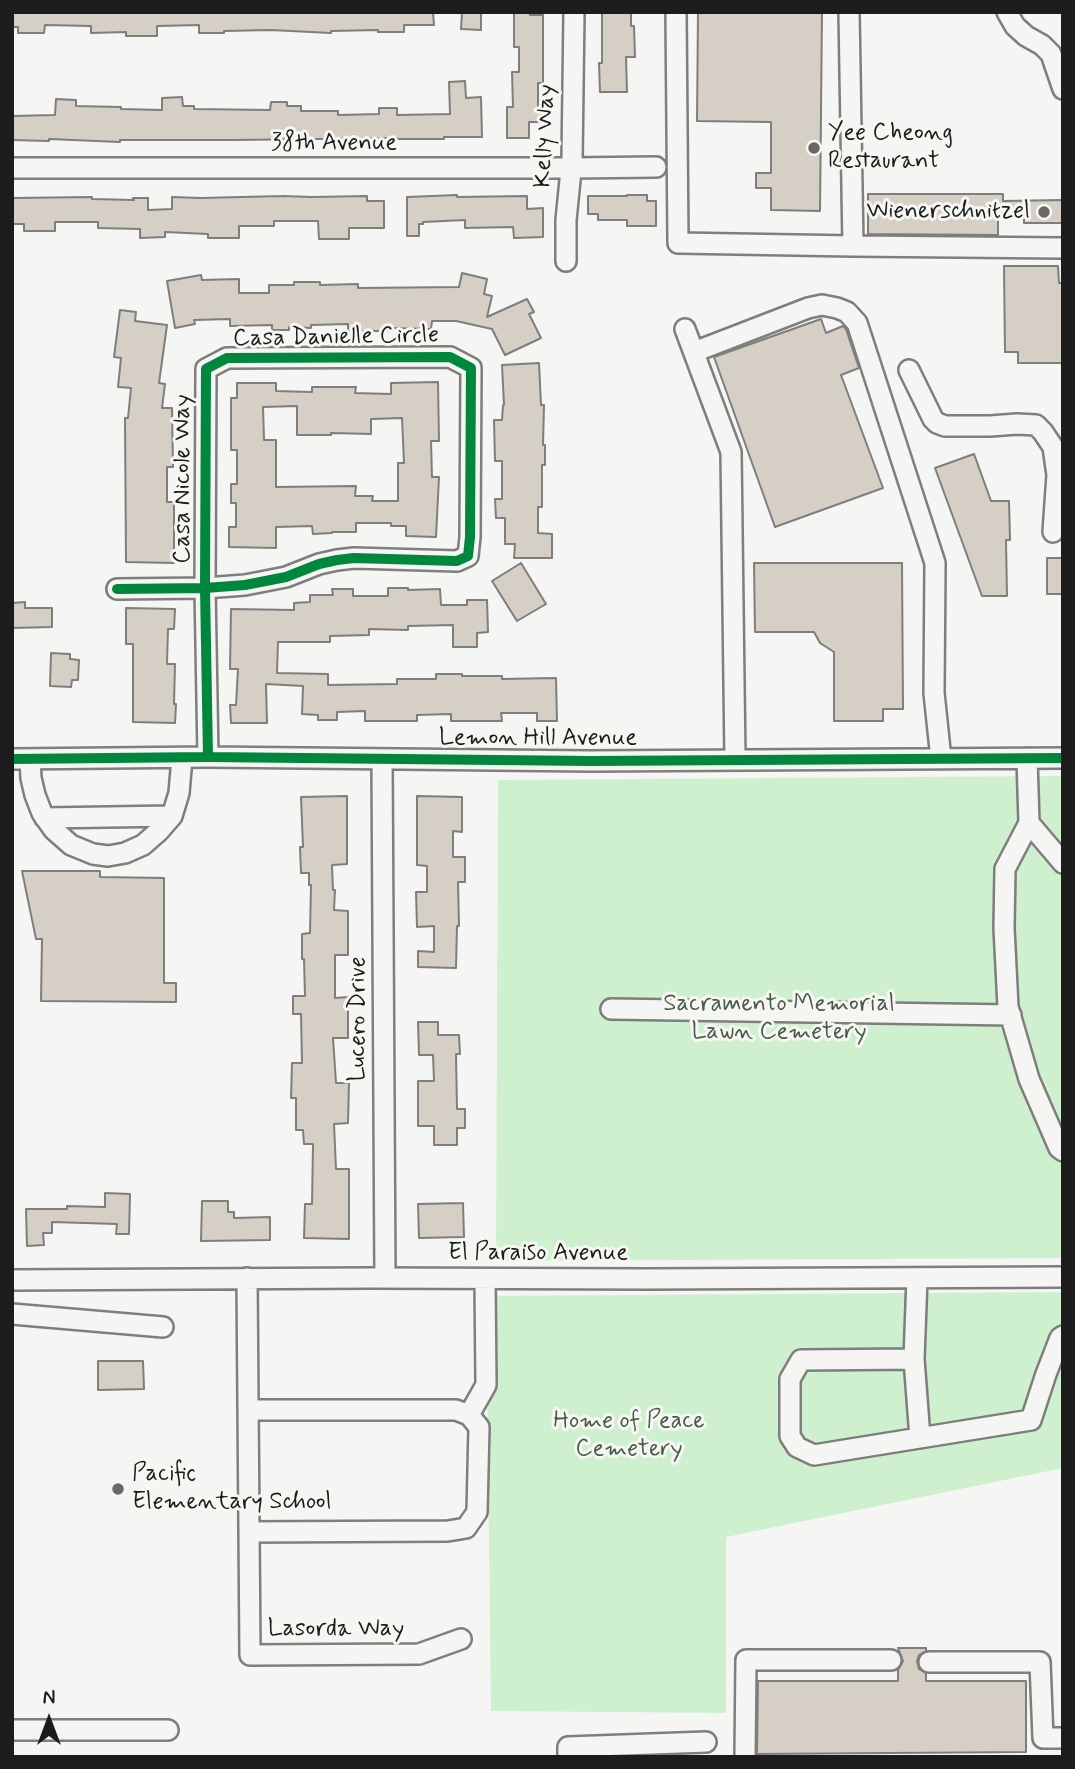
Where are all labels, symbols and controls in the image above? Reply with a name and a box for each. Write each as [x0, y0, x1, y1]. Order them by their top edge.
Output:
street label: Kelly Way [530, 84, 562, 188]
place label: Yee Cheong Restaurant [828, 120, 953, 176]
street label: 38th Avenue [271, 130, 397, 158]
marker: Yee Cheong Restaurant [806, 140, 822, 156]
place label: Wienerschnitzel [866, 198, 1030, 226]
marker: Wienerschnitzel [1036, 204, 1052, 220]
street label: Casa Danielle Circle [233, 322, 439, 354]
street label: Casa Nicole Way [170, 394, 198, 564]
street label: Lemon Hill Avenue [439, 725, 637, 753]
street label: Lucero Drive [345, 956, 373, 1082]
park label: Sacramento Memorial Lawn Cemetery [663, 991, 895, 1047]
street label: El Paraiso Avenue [448, 1240, 628, 1268]
park label: Home of Peace Cemetery [553, 1408, 705, 1464]
place label: Pacific Elementary School [132, 1461, 331, 1517]
marker: Pacific Elementary School [110, 1481, 126, 1497]
street label: Lasorda Way [268, 1616, 404, 1644]
north arrow [14, 1685, 84, 1755]
text: N [43, 1686, 55, 1711]

